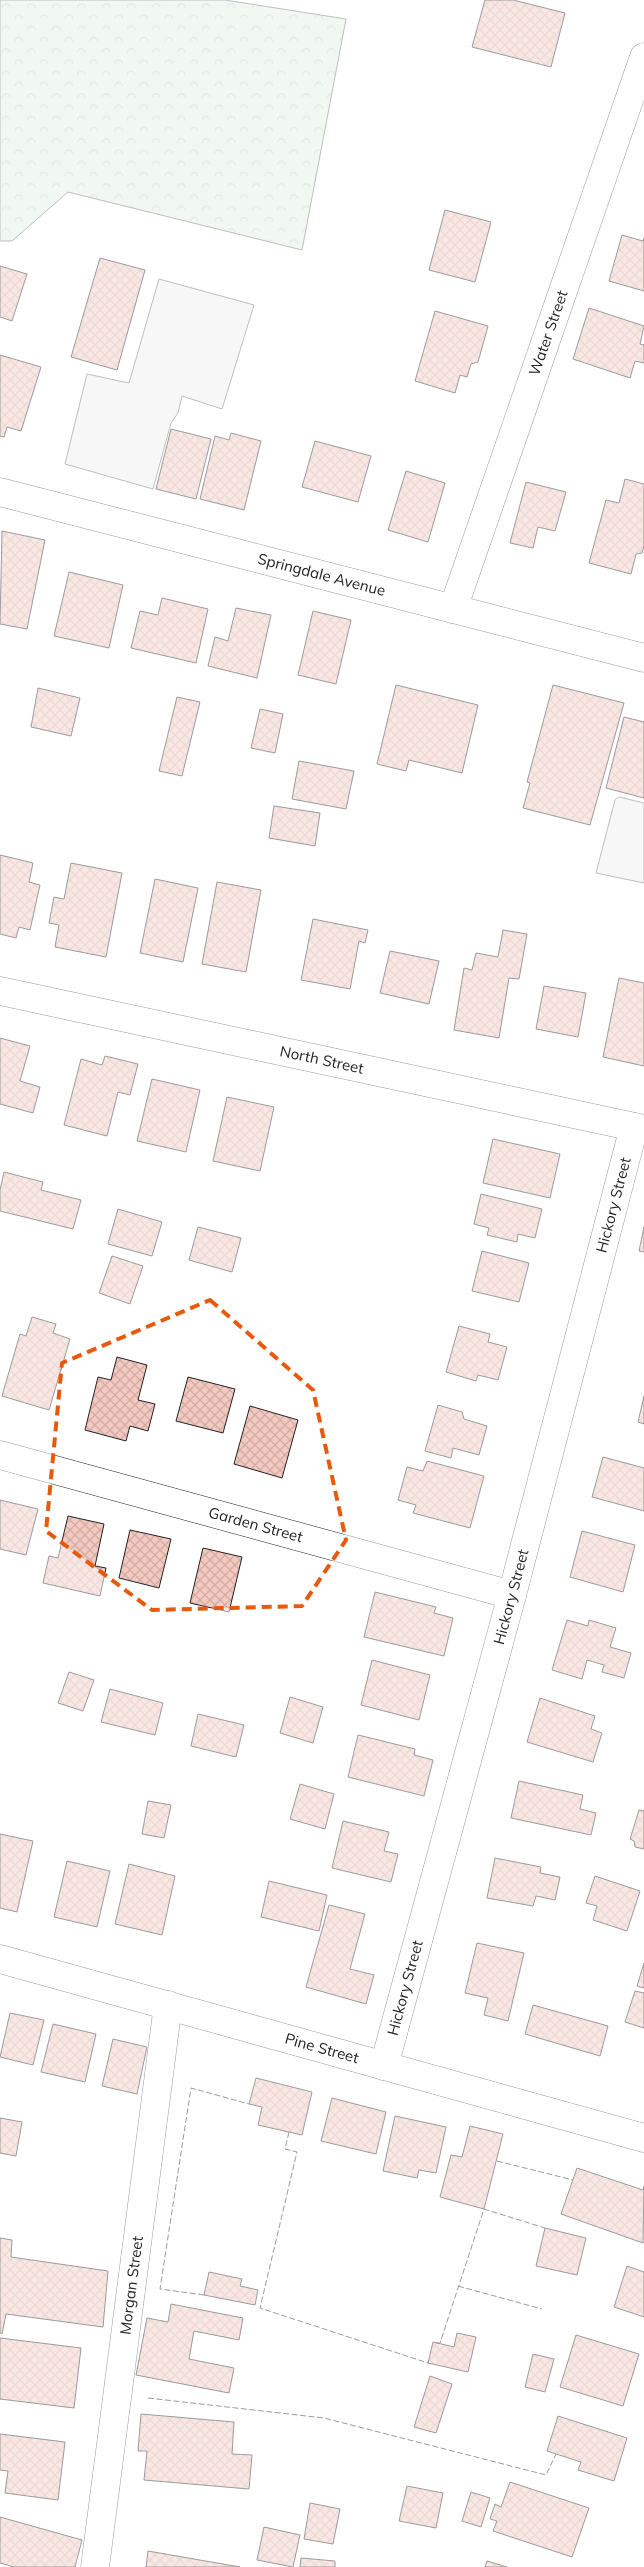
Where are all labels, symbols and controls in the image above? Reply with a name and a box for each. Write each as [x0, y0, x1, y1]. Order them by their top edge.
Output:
street label: Water Street [524, 288, 572, 378]
street label: Springdale Avenue [256, 549, 388, 600]
street label: North Street [278, 1041, 365, 1078]
street label: Hickory Street [592, 1155, 635, 1255]
street label: Garden Street [207, 1502, 305, 1546]
street label: Hickory Street [489, 1547, 533, 1647]
street label: Hickory Street [383, 1938, 427, 2037]
street label: Pine Street [283, 2029, 361, 2067]
street label: Morgan Street [115, 2235, 147, 2336]

